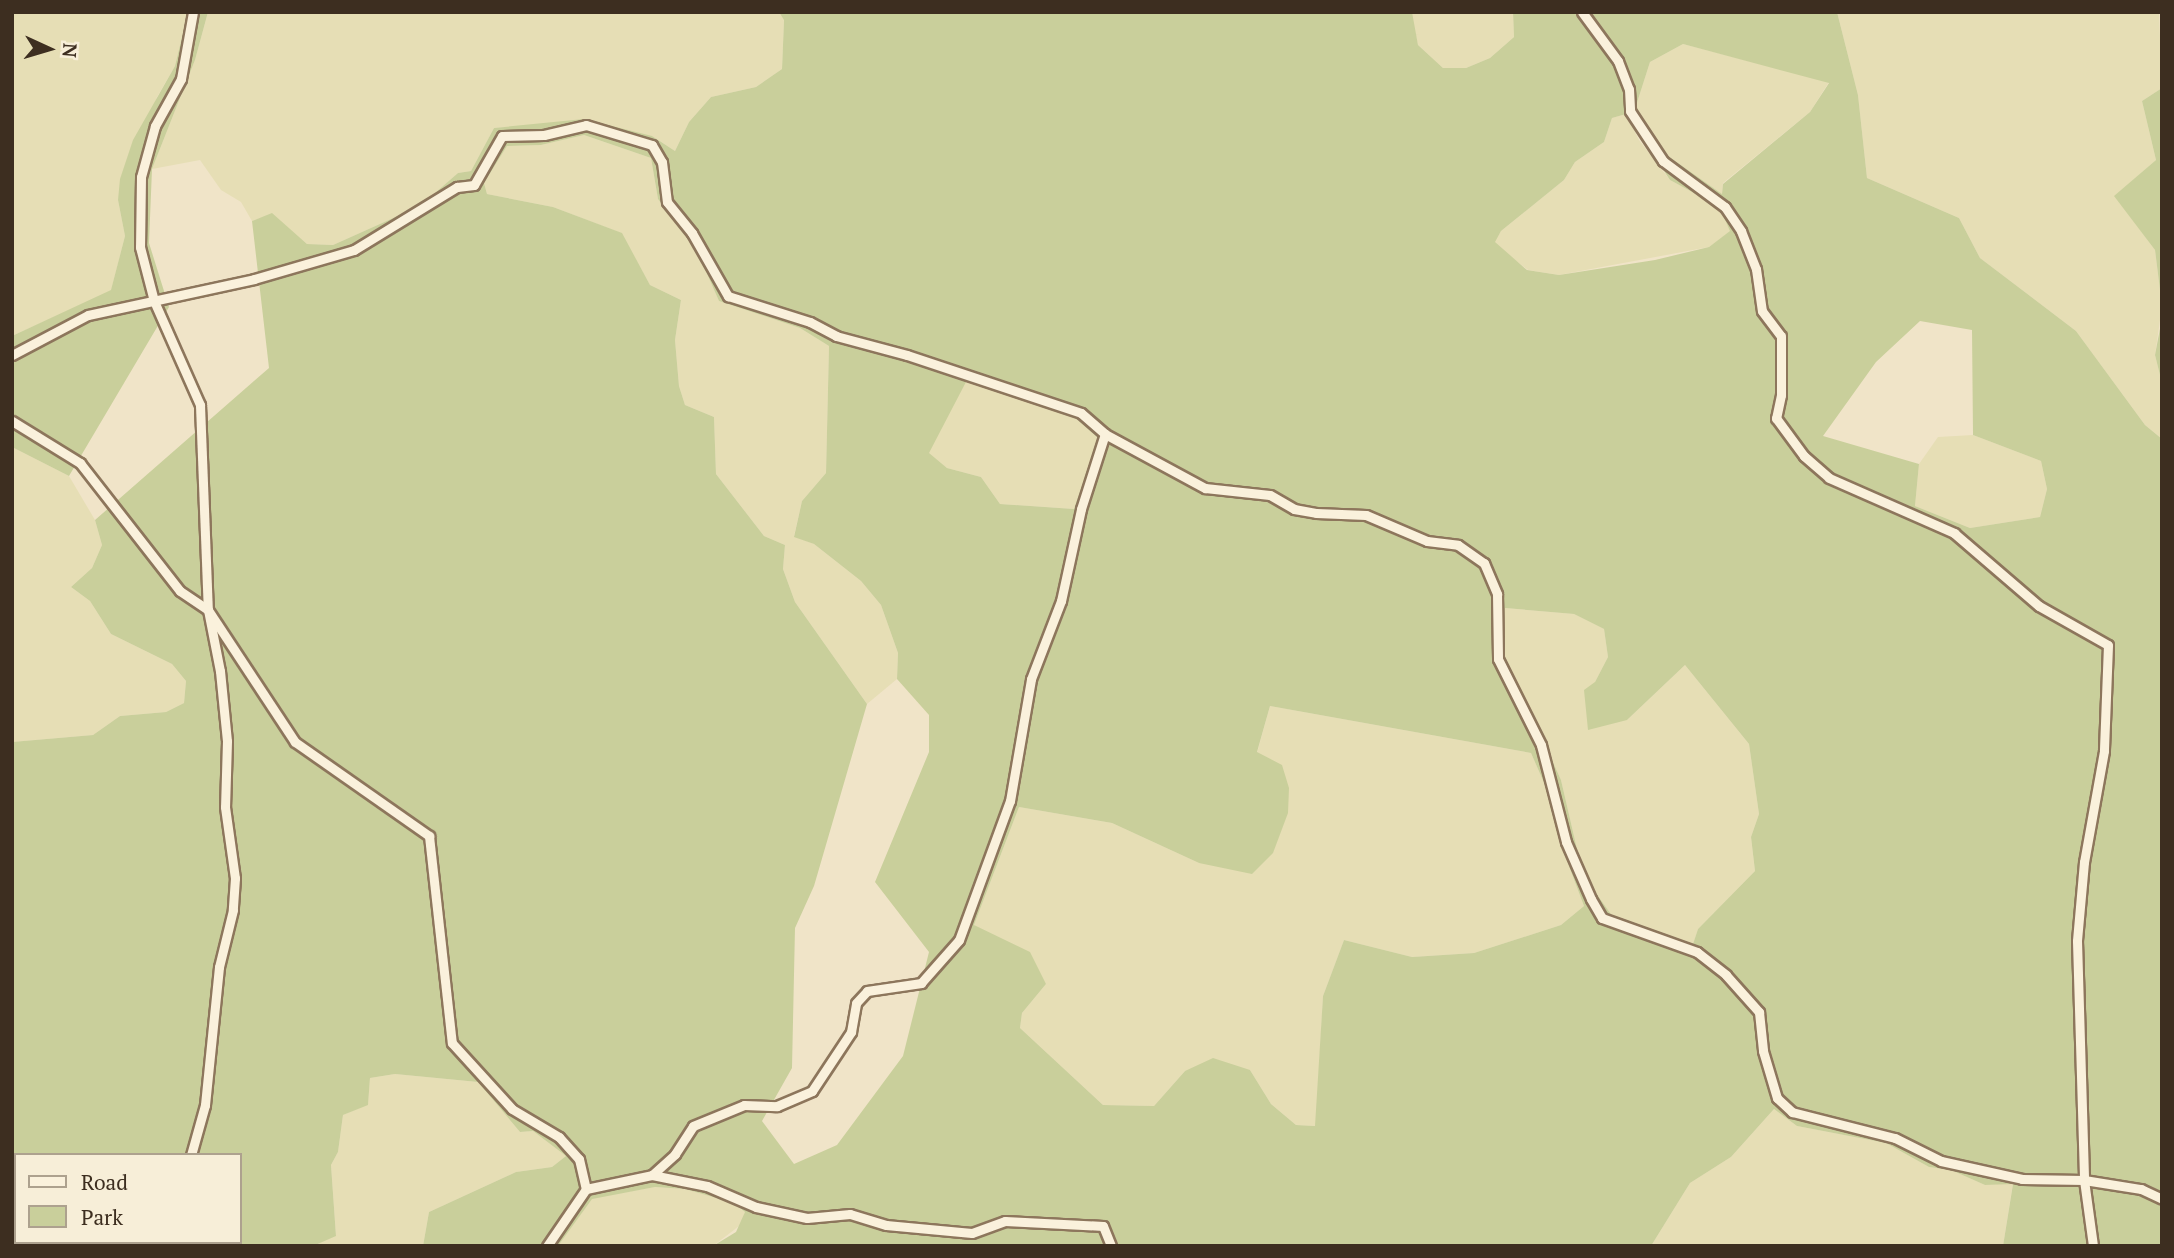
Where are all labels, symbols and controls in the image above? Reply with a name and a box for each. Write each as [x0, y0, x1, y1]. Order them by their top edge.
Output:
north arrow [14, 14, 84, 84]
text: N [57, 42, 83, 59]
legend [14, 1153, 242, 1244]
text: Road [81, 1168, 128, 1196]
text: Park [81, 1203, 123, 1231]

